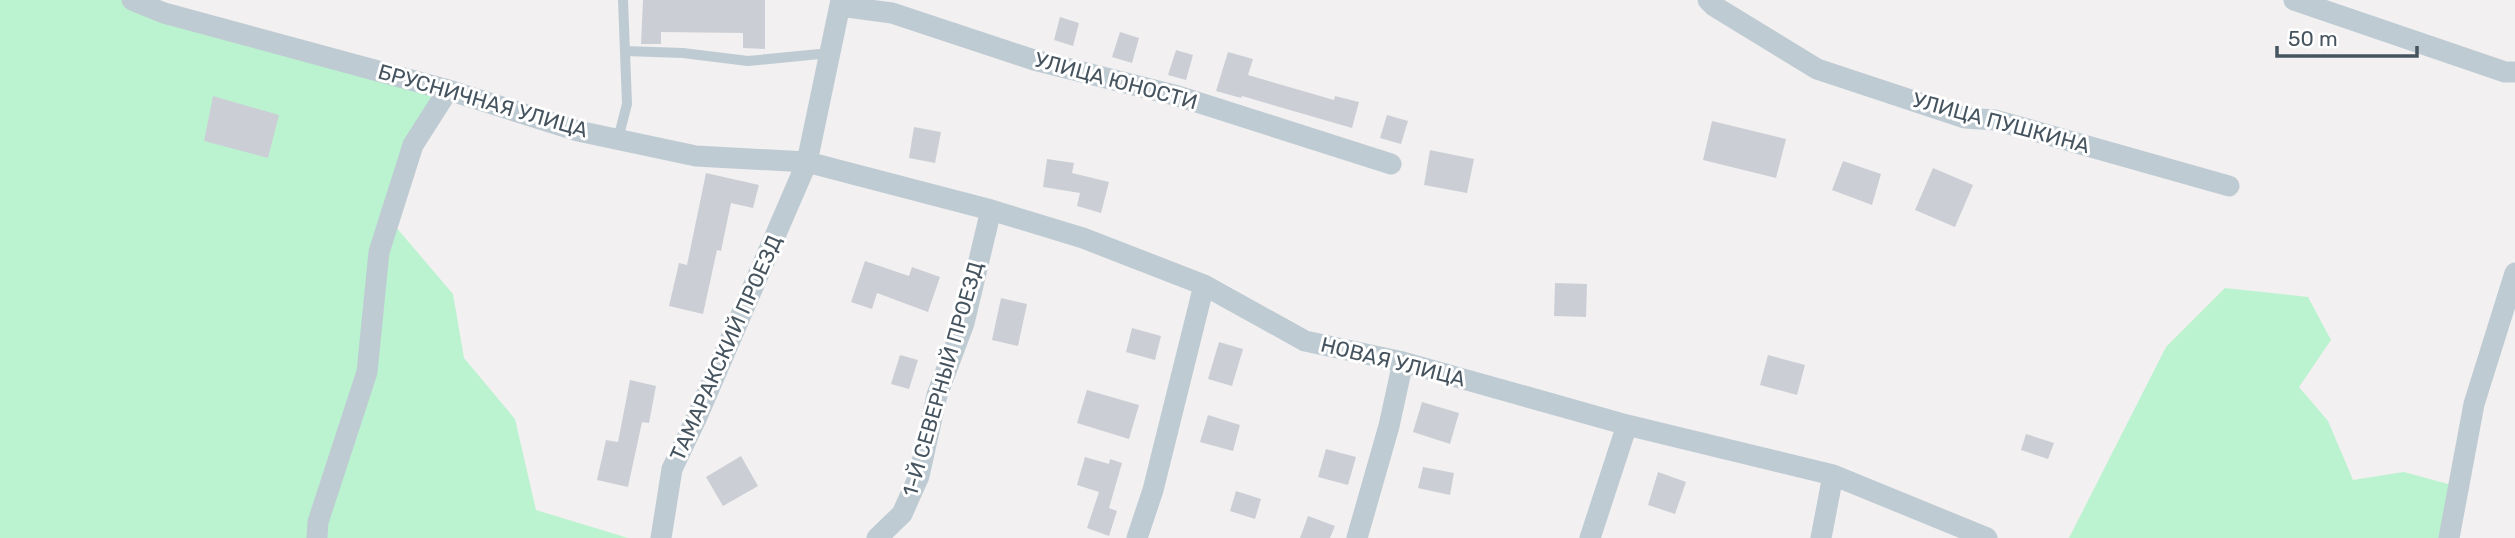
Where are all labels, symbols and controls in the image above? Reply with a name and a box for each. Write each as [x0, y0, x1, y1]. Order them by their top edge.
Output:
scale bar [2277, 14, 2417, 58]
text: 50 m [2288, 26, 2338, 51]
street label: УЛИЦА ЮНОСТИ [1032, 47, 1200, 114]
street label: БРУСНИЧНАЯ УЛИЦА [375, 59, 591, 142]
street label: УЛИЦА ПУШКИНА [1910, 87, 2092, 158]
street label: ТАМАРАКСКИЙ ПРОЕЗД [664, 231, 787, 464]
street label: 1-Й СЕВЕРНЫЙ ПРОЕЗД [897, 258, 988, 499]
street label: НОВАЯ УЛИЦА [1318, 331, 1468, 392]

